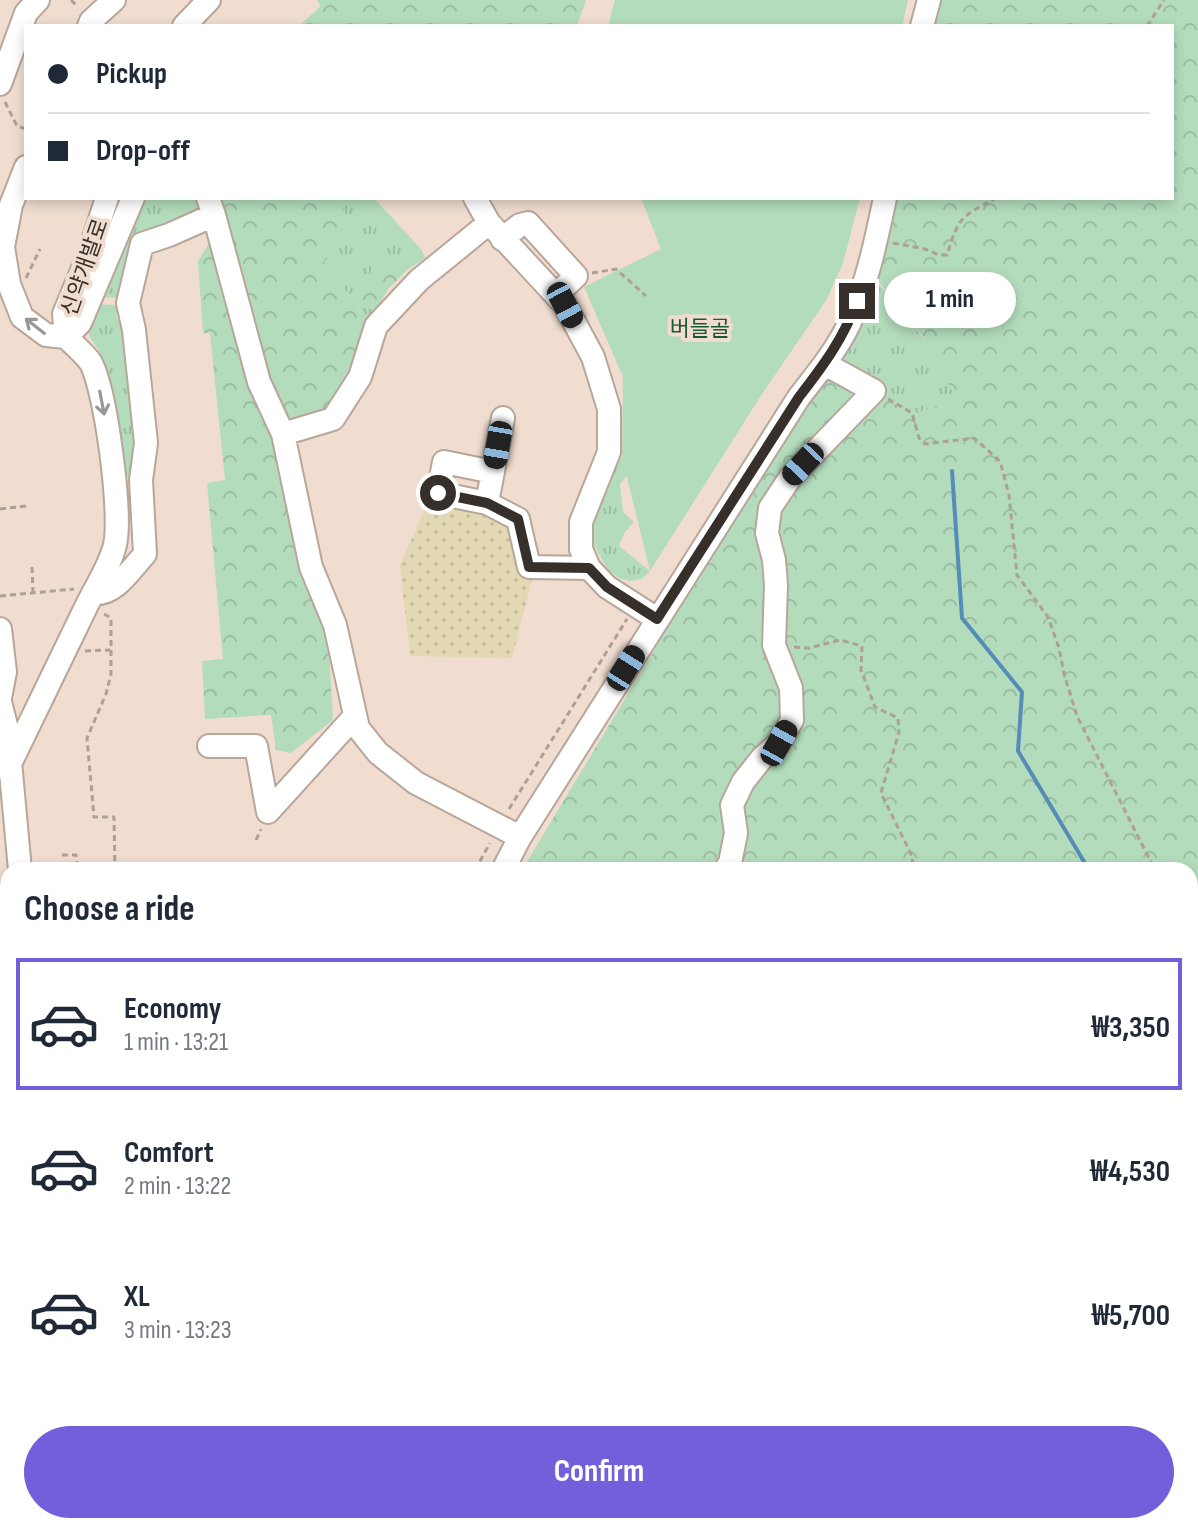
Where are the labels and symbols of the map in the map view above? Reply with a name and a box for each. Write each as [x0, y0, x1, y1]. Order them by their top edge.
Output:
street label: 신약개발로 [56, 215, 115, 320]
callout: 1 min [885, 273, 1017, 329]
car [543, 278, 587, 332]
route end [839, 283, 875, 319]
park label: 버들골 [670, 316, 730, 343]
one-way arrow [25, 318, 46, 335]
one-way arrow [95, 390, 110, 415]
car [482, 419, 514, 471]
car [778, 438, 828, 490]
route start [420, 475, 456, 511]
car [603, 641, 649, 695]
car [757, 716, 801, 770]

